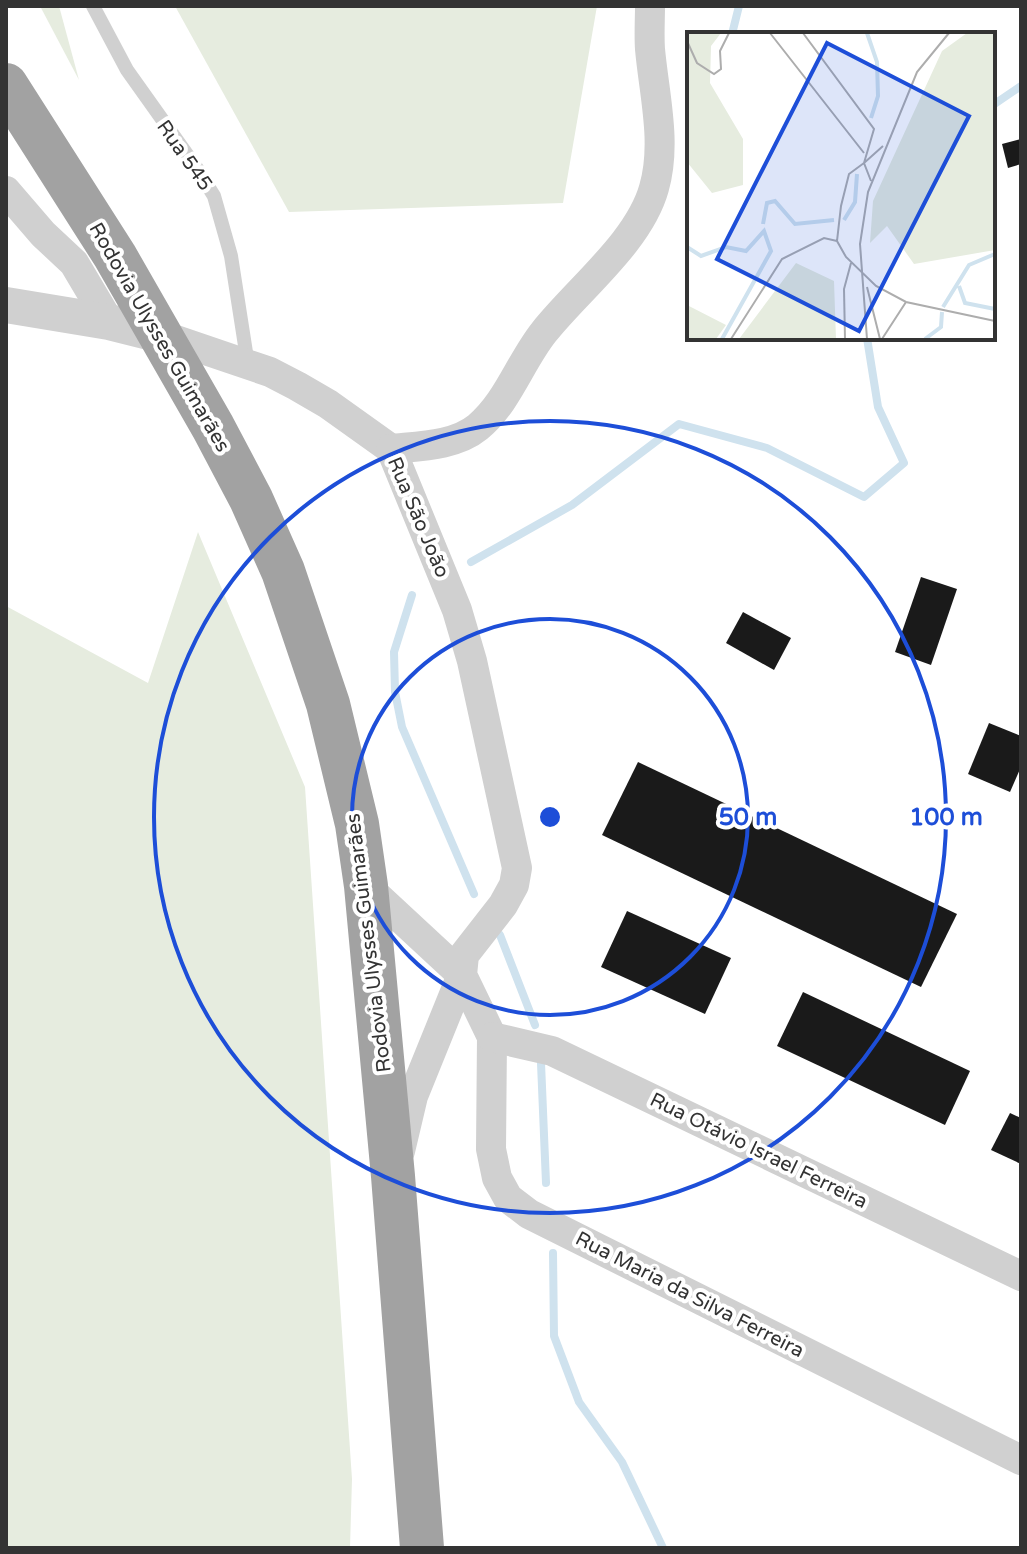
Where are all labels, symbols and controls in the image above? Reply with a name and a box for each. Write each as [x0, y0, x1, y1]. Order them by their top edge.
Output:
inset map [687, 32, 995, 340]
street label: Rua 545 [151, 116, 217, 195]
street label: Rodovia Ulysses Guimarães [84, 219, 235, 456]
street label: Rua São João [382, 453, 454, 581]
centre of rings [536, 803, 564, 831]
text: 50 m [719, 803, 777, 832]
text: 100 m [909, 803, 983, 832]
street label: Rodovia Ulysses Guimarães [341, 812, 397, 1074]
street label: Rua Otávio Israel Ferreira [646, 1088, 871, 1214]
street label: Rua Maria da Silva Ferreira [571, 1227, 808, 1363]

